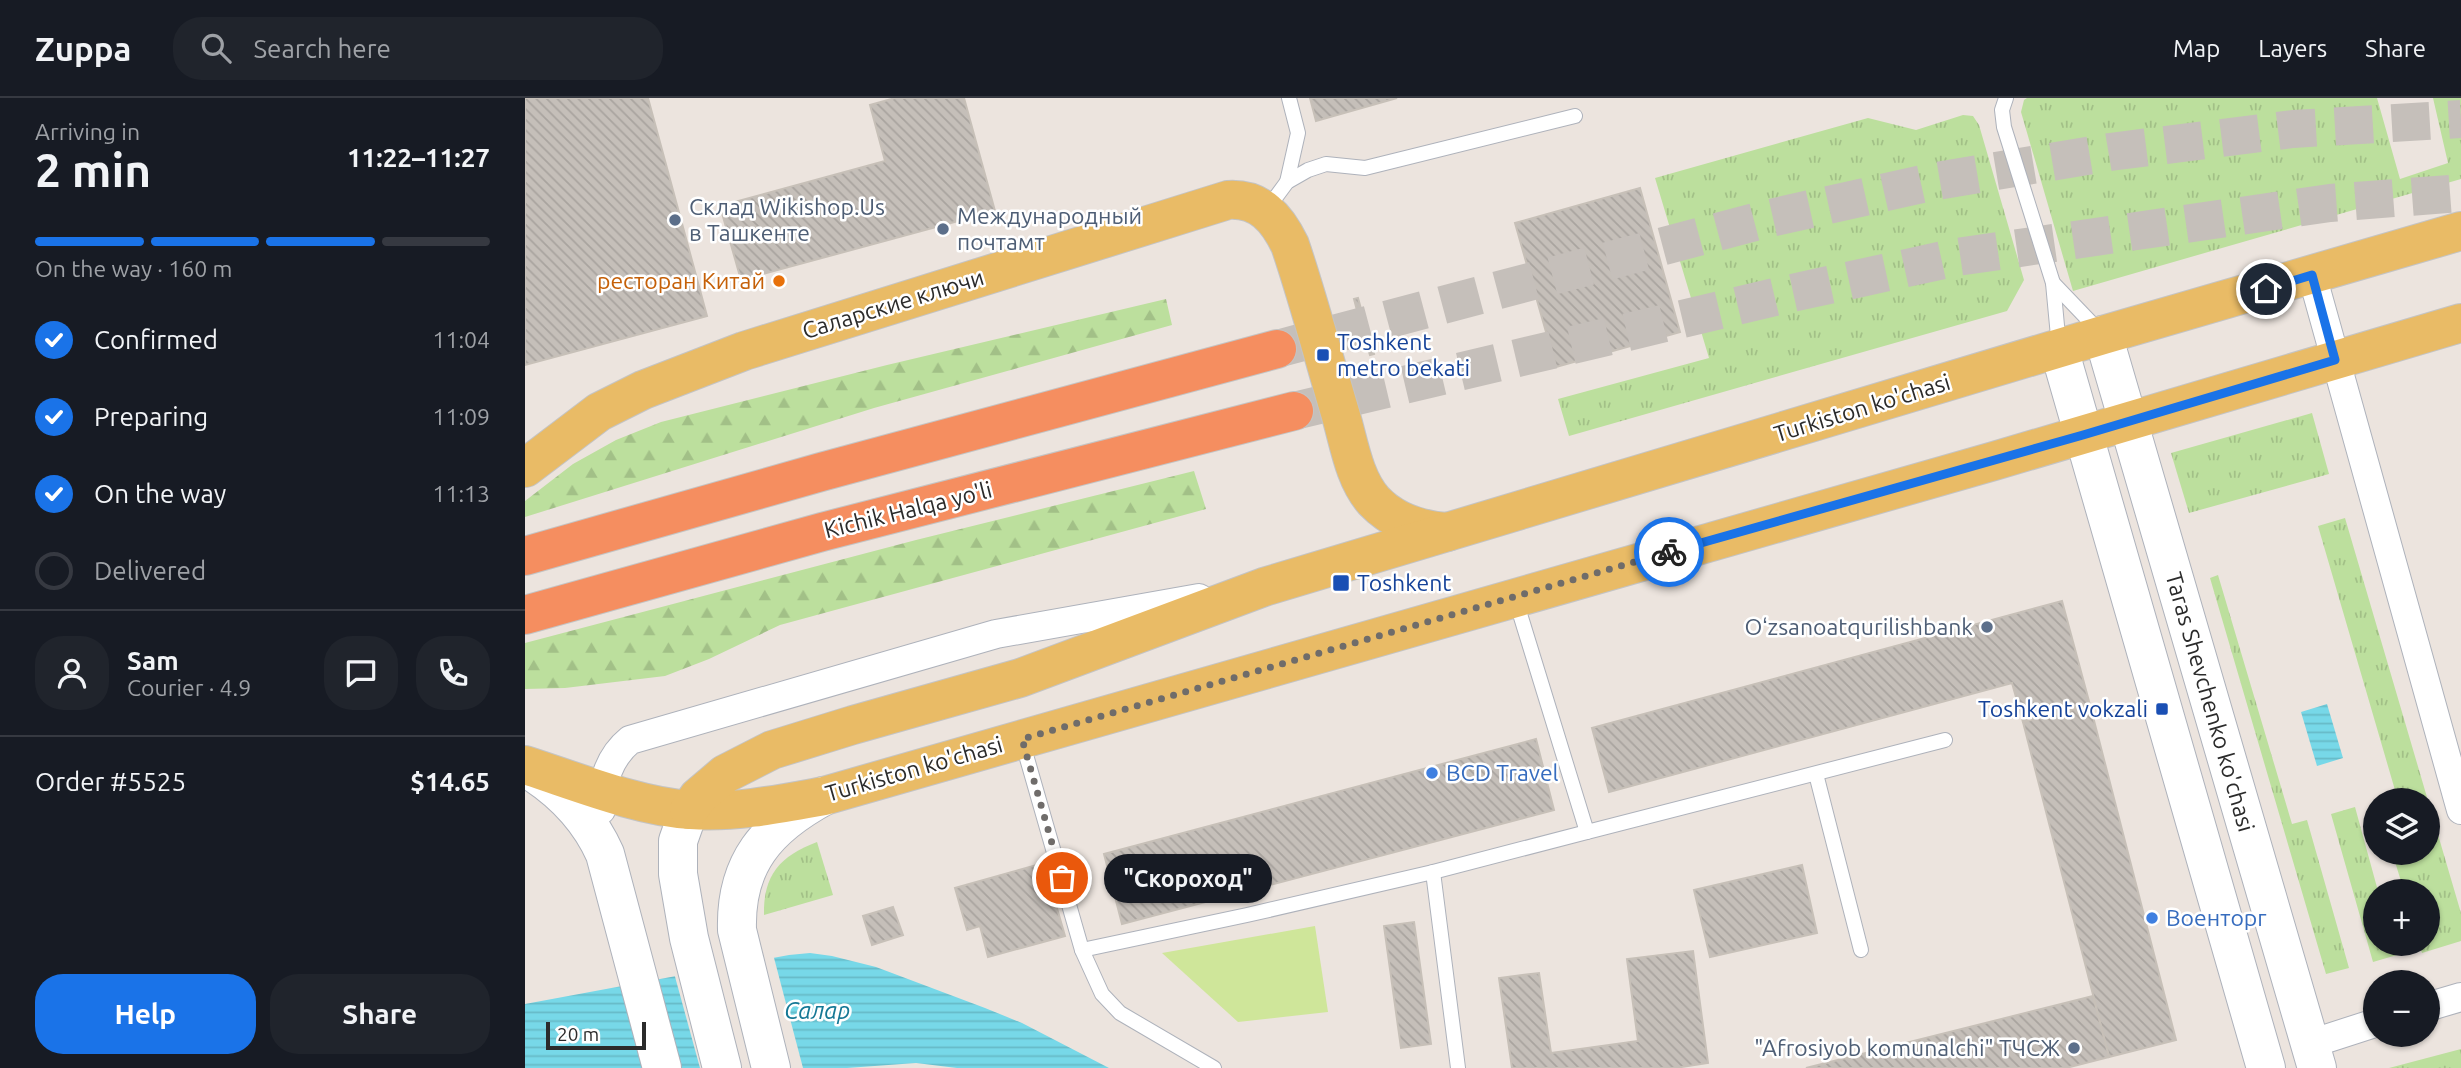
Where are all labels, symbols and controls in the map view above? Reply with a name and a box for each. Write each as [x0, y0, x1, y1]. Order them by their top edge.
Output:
search box [173, 17, 663, 80]
icon: search [197, 29, 235, 67]
text: Zuppa [35, 30, 131, 67]
text: Search here [253, 34, 391, 63]
text: Map [2173, 35, 2220, 62]
text: Layers [2258, 35, 2327, 62]
text: Share [2365, 35, 2426, 62]
text: Arriving in [35, 119, 140, 144]
text: 11:22–11:27 [347, 143, 490, 172]
text: 2 min [35, 144, 151, 196]
place label: Склад Wikishop.Us в Ташкенте [689, 194, 885, 245]
place label: Международный почтамт [957, 203, 1142, 254]
marker: Склад Wikishop.Us в Ташкенте [667, 212, 683, 228]
marker: Международный почтамт [935, 221, 951, 237]
text: On the way · 160 m [35, 256, 232, 281]
pin [2236, 259, 2296, 319]
street label: Саларские ключи [799, 264, 987, 343]
place label: ресторан Китай [597, 268, 765, 293]
icon: home [2247, 270, 2285, 308]
marker: ресторан Китай [771, 273, 787, 289]
icon: check [35, 321, 73, 359]
text: Confirmed [94, 325, 218, 354]
text: 11:04 [432, 327, 490, 352]
place label: Toshkent metro bekati [1337, 329, 1470, 380]
marker: Toshkent metro bekati [1315, 347, 1331, 363]
street label: Turkiston ko'chasi [1771, 369, 1953, 446]
icon: check [35, 398, 73, 436]
text: Preparing [94, 402, 208, 431]
text: 11:09 [432, 404, 490, 429]
icon: check [35, 475, 73, 513]
street label: Kichik Halqa yo'li [821, 477, 994, 542]
text: On the way [94, 479, 226, 508]
text: 11:13 [432, 481, 490, 506]
courier [1634, 517, 1704, 587]
icon: bike [1650, 533, 1688, 571]
text: Delivered [94, 556, 206, 585]
street label: Taras Shevchenko ko'chasi [2161, 569, 2260, 835]
place label: Toshkent [1357, 570, 1451, 595]
marker: Toshkent [1331, 573, 1351, 593]
place label: Oʻzsanoatqurilishbank [1745, 614, 1973, 639]
marker: Oʻzsanoatqurilishbank [1979, 619, 1995, 635]
button: person [35, 636, 109, 710]
button: chat [324, 636, 398, 710]
button: phone [416, 636, 490, 710]
text: Sam [127, 646, 179, 675]
text: Courier · 4.9 [127, 675, 251, 700]
place label: Toshkent vokzali [1978, 696, 2148, 721]
marker: Toshkent vokzali [2154, 701, 2170, 717]
street label: Turkiston ko'chasi [822, 731, 1005, 806]
place label: BCD Travel [1446, 760, 1559, 785]
marker: BCD Travel [1424, 765, 1440, 781]
text: Order #5525 [35, 767, 186, 796]
text: $14.65 [410, 767, 490, 796]
map controls [2363, 788, 2440, 1047]
button: layers [2363, 788, 2440, 865]
pin [1032, 848, 1092, 908]
callout: "Скороход" [1104, 854, 1272, 902]
icon: bag [1043, 859, 1081, 897]
text: "Скороход" [1123, 866, 1253, 891]
button: + [2363, 879, 2440, 956]
place label: Военторг [2166, 905, 2267, 930]
marker: Военторг [2144, 910, 2160, 926]
button: − [2363, 970, 2440, 1047]
button: Help [35, 974, 256, 1054]
button: Share [270, 974, 490, 1054]
water label: Салар [784, 997, 850, 1024]
scale bar [546, 1019, 646, 1051]
text: 20 m [557, 1023, 599, 1045]
place label: "Afrosiyob komunalchi" ТЧСЖ [1754, 1035, 2060, 1060]
marker: "Afrosiyob komunalchi" ТЧСЖ [2066, 1040, 2082, 1056]

